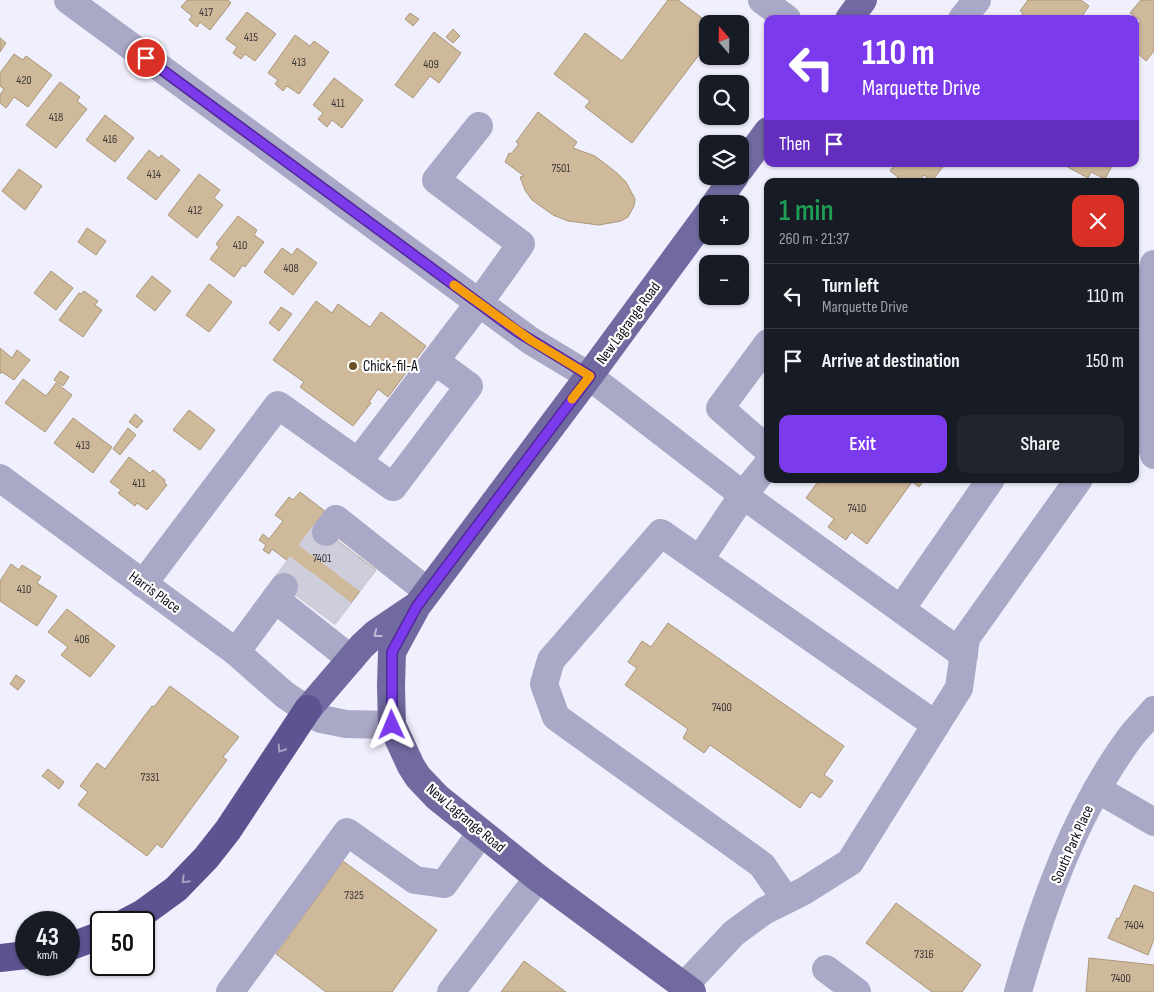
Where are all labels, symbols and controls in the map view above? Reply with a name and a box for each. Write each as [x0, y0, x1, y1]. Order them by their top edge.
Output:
house number: 417 [199, 5, 213, 20]
north arrow [699, 15, 749, 65]
map controls [699, 15, 749, 305]
house number: 415 [244, 30, 258, 45]
text: 110 m [862, 32, 935, 75]
icon: left [779, 35, 844, 100]
pin [125, 37, 167, 79]
icon: arrive [132, 44, 160, 72]
house number: 413 [292, 55, 306, 70]
house number: 409 [423, 57, 439, 72]
house number: 420 [16, 73, 32, 88]
button: search [699, 75, 749, 125]
text: Marquette Drive [862, 75, 981, 102]
house number: 411 [331, 96, 346, 111]
house number: 418 [49, 110, 63, 125]
icon: arrive [820, 130, 848, 158]
house number: 416 [103, 132, 117, 147]
text: Then [779, 133, 810, 156]
button: layers [699, 135, 749, 185]
house number: 7501 [551, 161, 571, 176]
house number: 414 [147, 167, 161, 182]
text: 1 min [779, 193, 834, 229]
button: + [699, 195, 749, 245]
button: close [1072, 195, 1124, 247]
house number: 412 [188, 203, 202, 218]
text: 260 m · 21:37 [779, 230, 849, 249]
house number: 410 [233, 238, 247, 253]
button: − [699, 255, 749, 305]
house number: 408 [283, 261, 299, 276]
text: Turn left [822, 275, 879, 298]
street label: New Lagrange Road [592, 278, 665, 368]
icon: left [779, 282, 807, 310]
text: 110 m [1087, 285, 1124, 308]
text: Marquette Drive [822, 298, 908, 317]
icon: arrive [779, 347, 807, 375]
text: Arrive at destination [822, 350, 960, 373]
text: 150 m [1086, 350, 1124, 373]
place label: Chick-fil-A [363, 357, 418, 376]
marker: Chick-fil-A [347, 360, 359, 372]
button: Exit [779, 415, 947, 473]
button: Share [957, 415, 1124, 473]
house number: 413 [76, 438, 90, 453]
house number: 411 [132, 476, 147, 491]
house number: 7410 [848, 501, 866, 516]
house number: 7401 [313, 551, 332, 566]
street label: Harris Place [125, 567, 184, 618]
house number: 410 [17, 582, 31, 597]
one-way arrow [374, 628, 383, 636]
house number: 406 [74, 632, 90, 647]
position arrow [365, 698, 417, 750]
house number: 7400 [712, 700, 732, 715]
one-way arrow [278, 744, 287, 753]
house number: 7331 [140, 770, 160, 785]
street label: New Lagrange Road [422, 780, 509, 857]
street label: South Park Place [1047, 802, 1098, 886]
one-way arrow [182, 874, 191, 883]
house number: 7325 [344, 888, 364, 903]
speed limit sign: 50 [90, 911, 155, 976]
house number: 7404 [1124, 918, 1144, 933]
text: 43 [36, 922, 59, 953]
house number: 7316 [914, 947, 934, 962]
text: km/h [37, 948, 58, 963]
house number: 7400 [1111, 971, 1131, 986]

